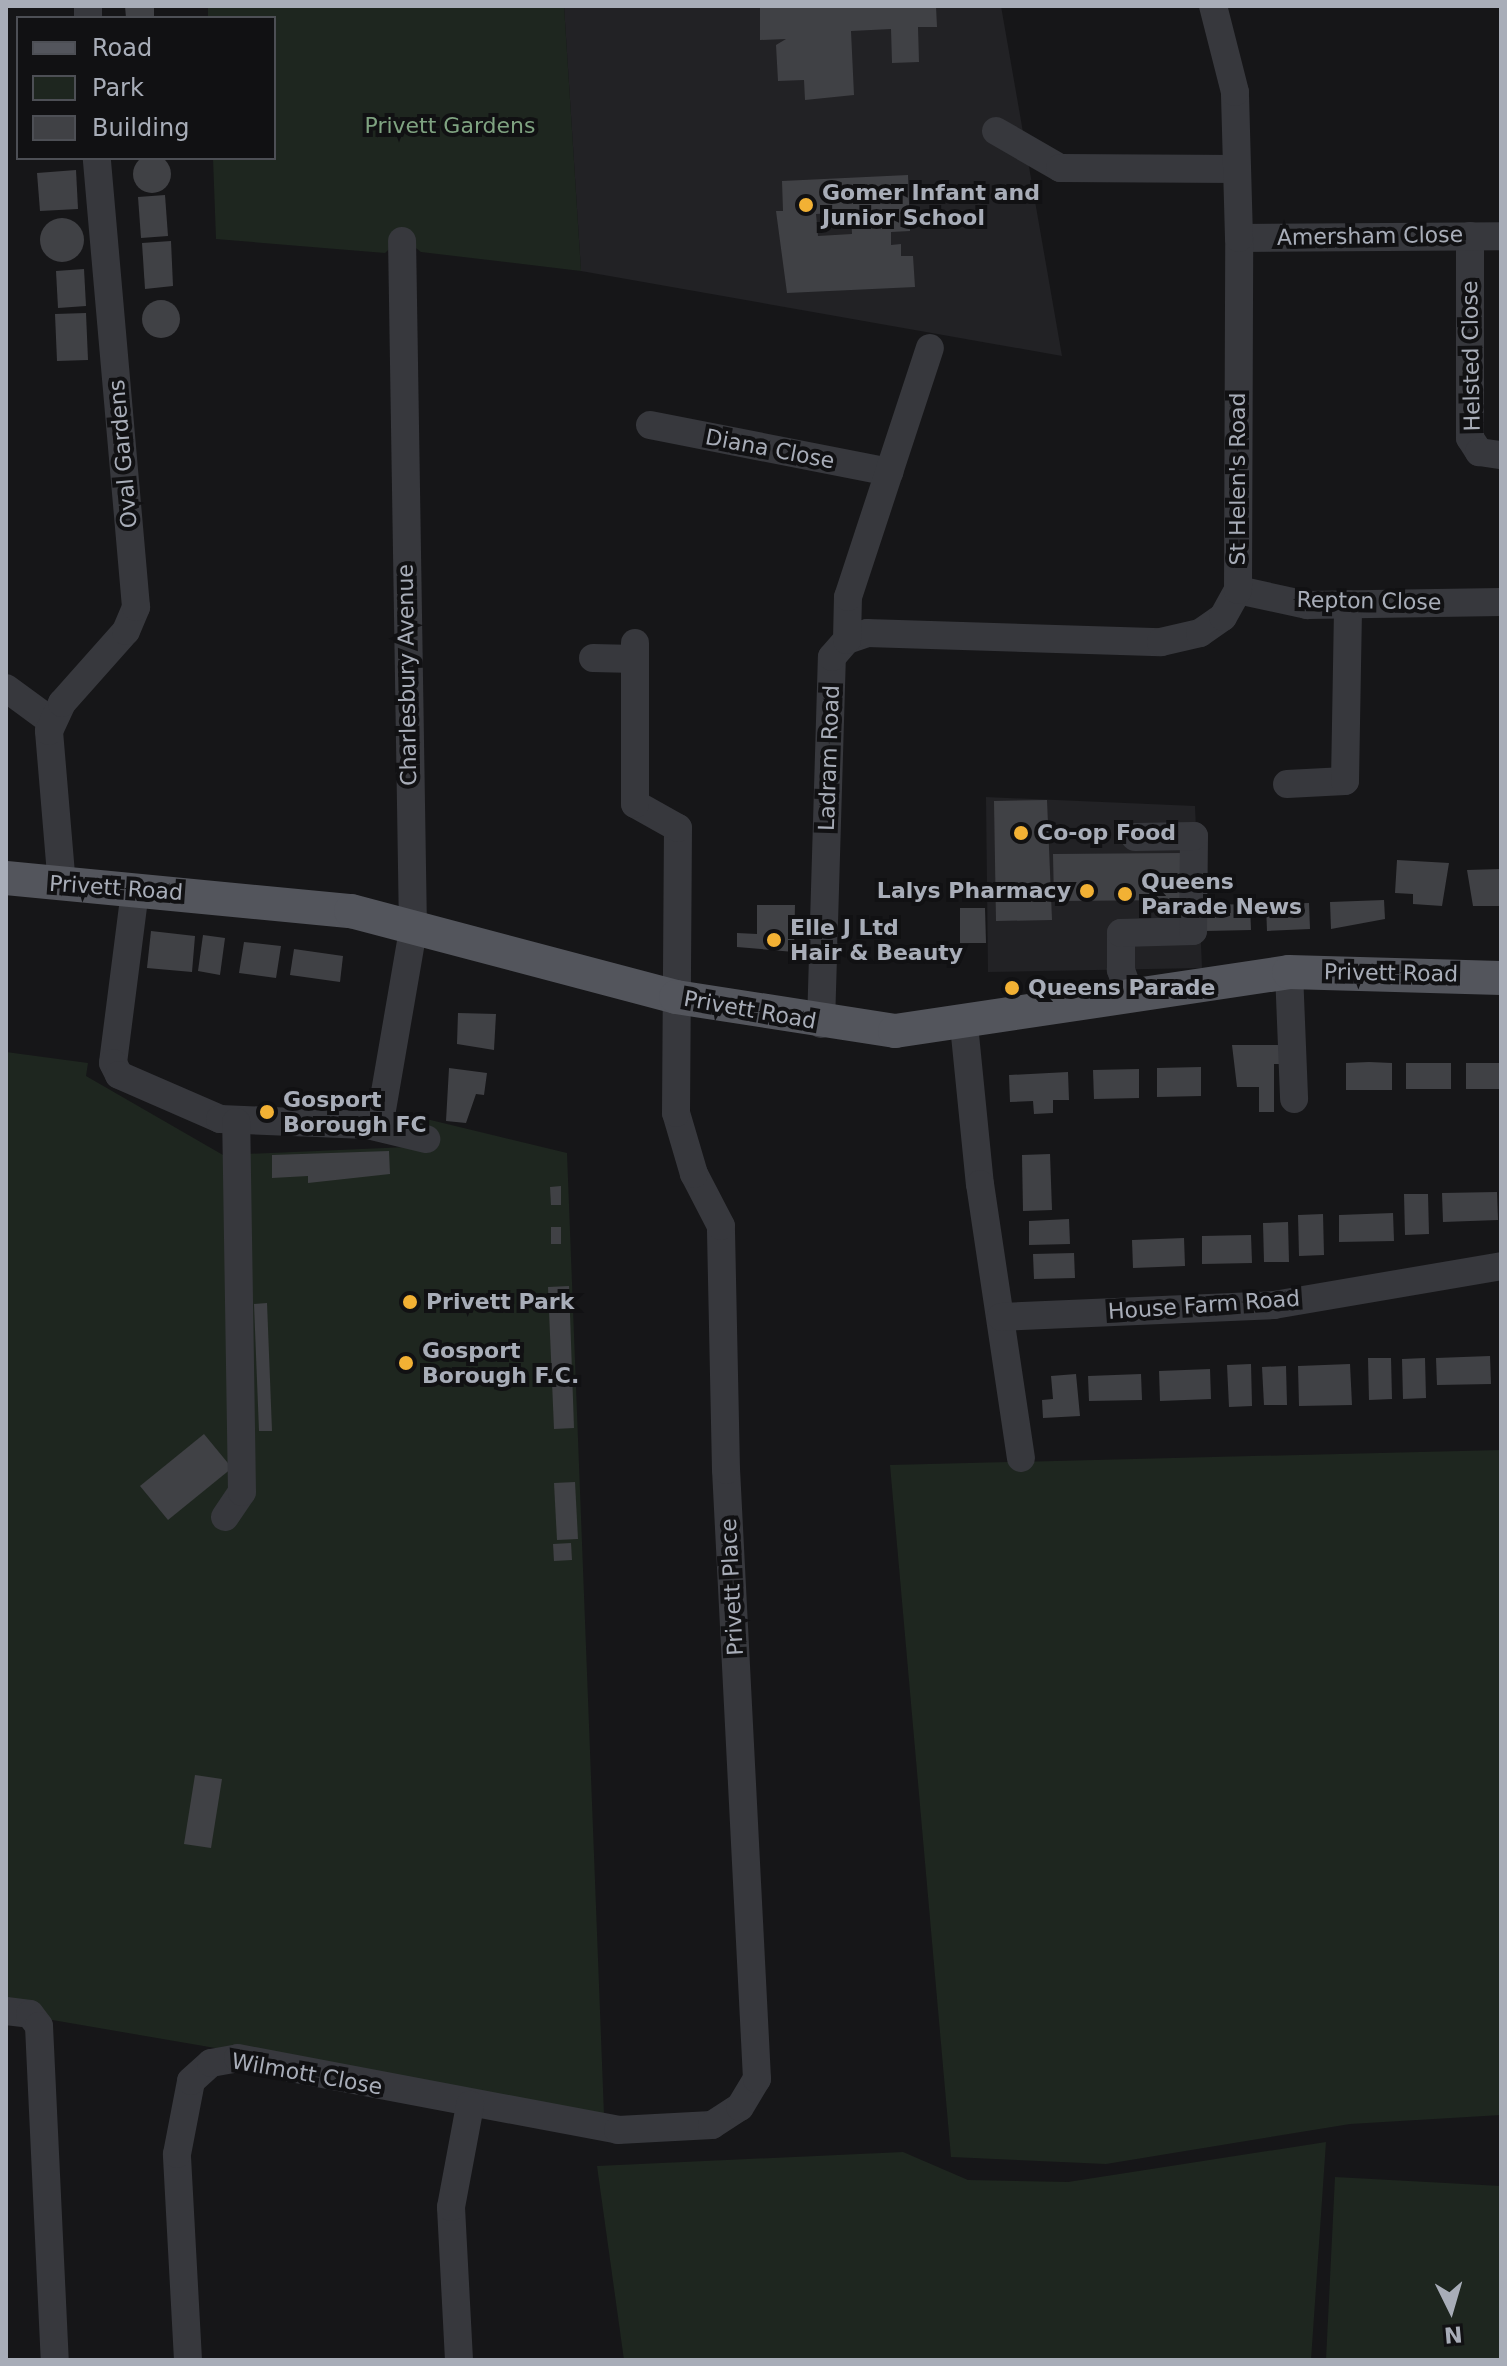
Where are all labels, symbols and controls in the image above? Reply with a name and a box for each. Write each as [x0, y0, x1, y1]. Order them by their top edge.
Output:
legend [16, 16, 276, 160]
text: Road [92, 34, 152, 62]
text: Park [92, 74, 144, 102]
park label: Privett Gardens [365, 113, 535, 139]
text: Building [92, 114, 189, 142]
place label: Gomer Infant and Junior School [822, 179, 1040, 230]
marker: Gomer Infant and Junior School [797, 196, 815, 214]
street label: Amersham Close [1277, 221, 1463, 251]
street label: Helsted Close [1456, 280, 1486, 432]
street label: Oval Gardens [103, 379, 143, 529]
street label: St Helen's Road [1225, 393, 1251, 565]
street label: Diana Close [703, 424, 837, 474]
street label: Charlesbury Avenue [392, 564, 422, 786]
street label: Repton Close [1296, 587, 1442, 615]
street label: Ladram Road [813, 685, 845, 831]
place label: Co-op Food [1037, 820, 1176, 846]
marker: Co-op Food [1012, 824, 1030, 842]
place label: Queens Parade News [1141, 868, 1302, 920]
street label: Privett Road [48, 870, 184, 906]
place label: Lalys Pharmacy [877, 878, 1071, 904]
marker: Lalys Pharmacy [1078, 882, 1096, 900]
marker: Queens Parade News [1116, 885, 1134, 903]
place label: Elle J Ltd Hair & Beauty [790, 914, 963, 966]
marker: Elle J Ltd Hair & Beauty [765, 931, 783, 949]
street label: Privett Road [1324, 959, 1458, 987]
place label: Queens Parade [1028, 975, 1215, 1001]
marker: Queens Parade [1003, 979, 1021, 997]
street label: Privett Road [682, 985, 818, 1035]
place label: Gosport Borough FC [283, 1086, 427, 1138]
marker: Gosport Borough FC [258, 1103, 276, 1121]
street label: House Farm Road [1107, 1285, 1301, 1325]
place label: Privett Park [426, 1289, 574, 1315]
marker: Privett Park [401, 1293, 419, 1311]
place label: Gosport Borough F.C. [422, 1337, 579, 1388]
marker: Gosport Borough F.C. [397, 1354, 415, 1372]
street label: Privett Place [715, 1518, 749, 1656]
street label: Wilmott Close [230, 2048, 384, 2100]
north arrow [1411, 2270, 1491, 2350]
text: N [1443, 2321, 1463, 2348]

